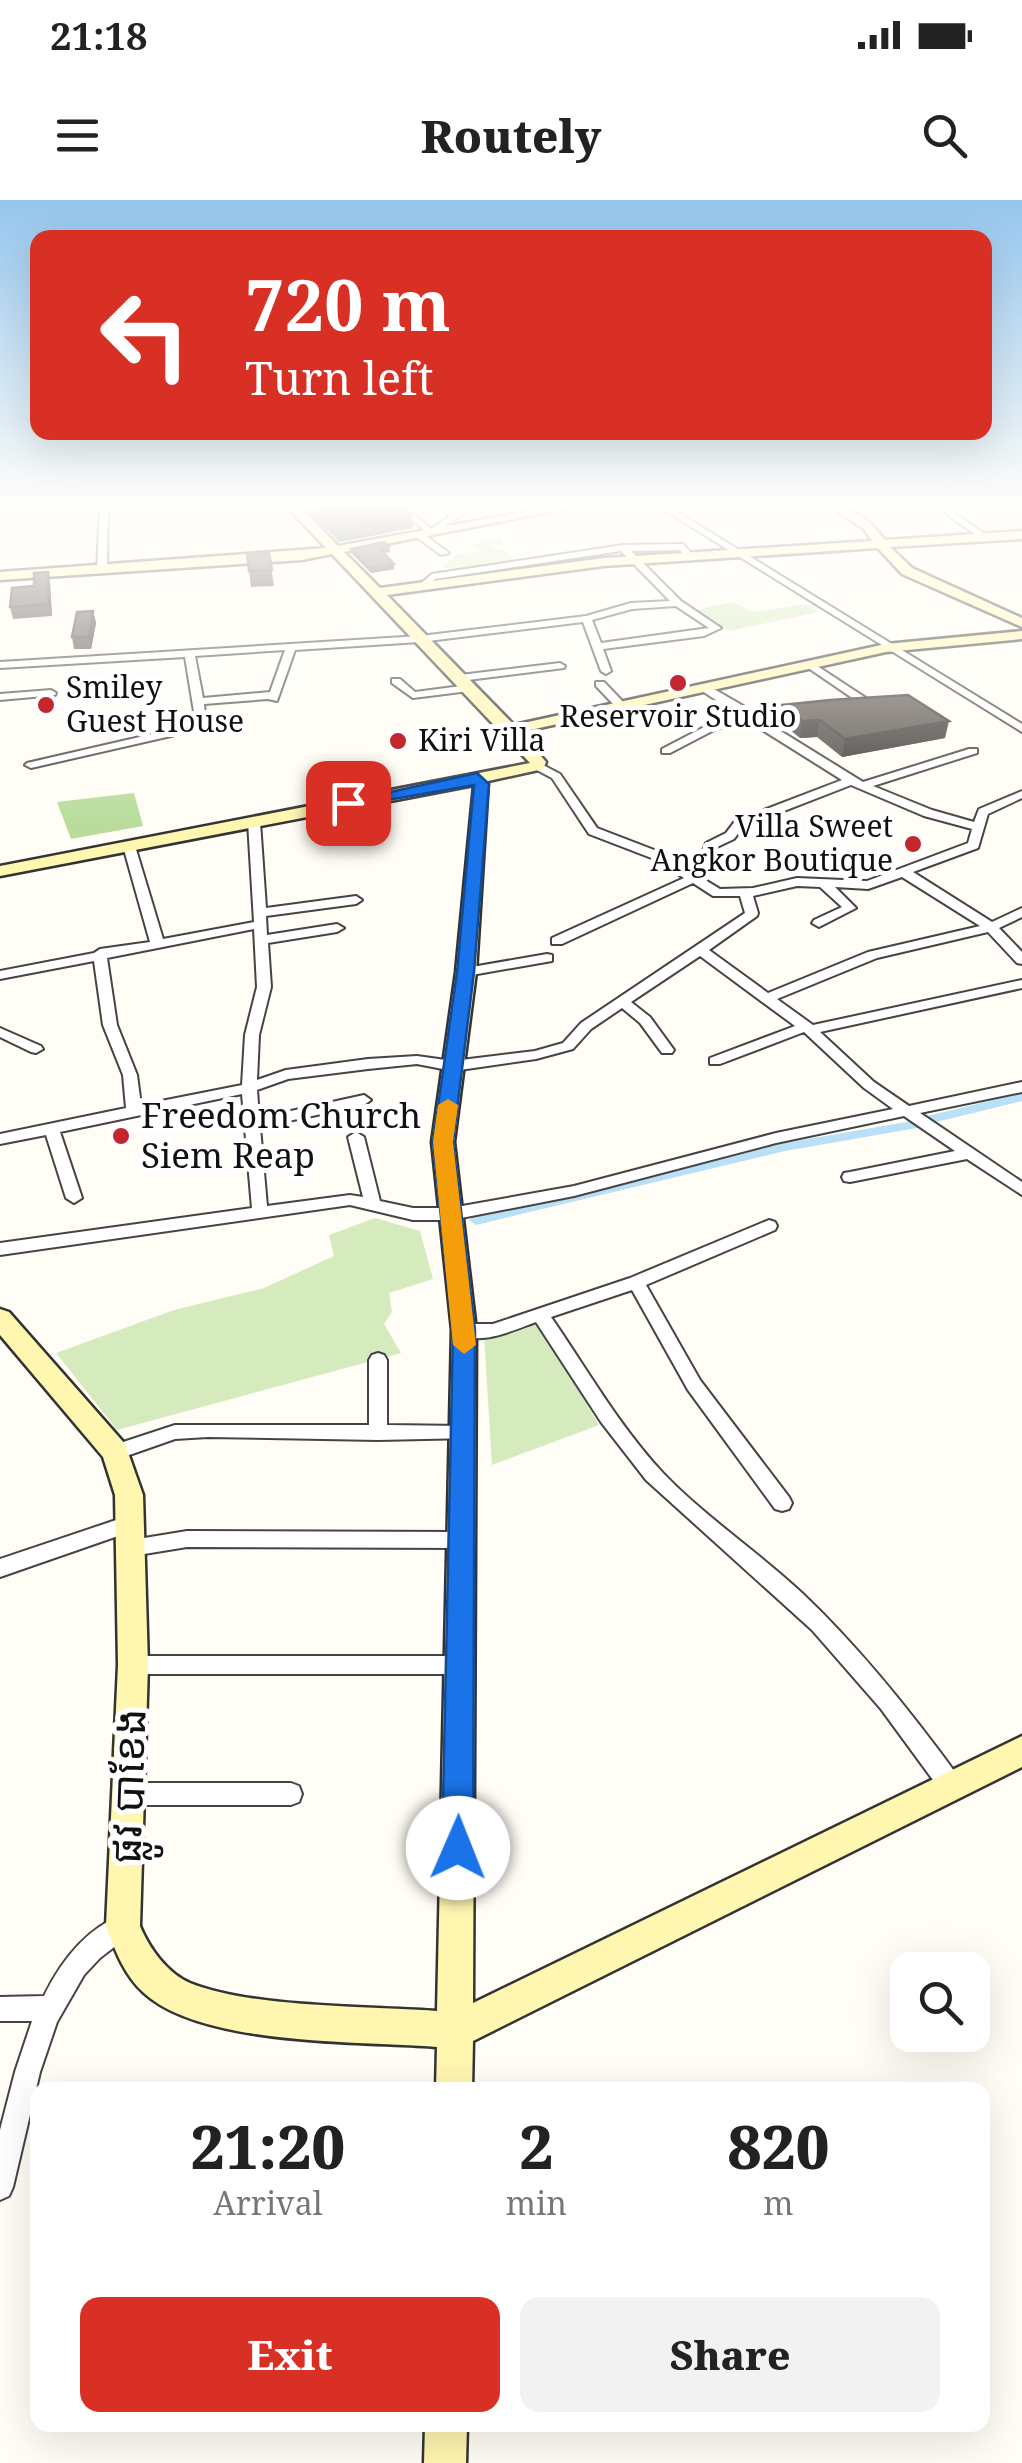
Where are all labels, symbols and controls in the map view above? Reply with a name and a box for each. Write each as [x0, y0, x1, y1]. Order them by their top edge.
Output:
text: 21:18 [50, 9, 147, 61]
text: Routely [421, 105, 601, 166]
icon: menu [50, 108, 105, 163]
icon: search [917, 108, 972, 163]
text: 720 m [245, 256, 451, 352]
icon: left [80, 270, 210, 400]
text: Turn left [245, 347, 434, 408]
place label: Smiley Guest House [66, 666, 244, 741]
marker: Reservoir Studio [667, 672, 689, 694]
marker: Smiley Guest House [35, 694, 57, 716]
place label: Reservoir Studio [560, 695, 796, 736]
place label: Kiri Villa [418, 719, 545, 760]
marker: Kiri Villa [387, 730, 409, 752]
pin [306, 761, 391, 846]
icon: arrive [321, 776, 376, 831]
place label: Villa Sweet Angkor Boutique [651, 805, 893, 880]
marker: Villa Sweet Angkor Boutique [902, 833, 924, 855]
place label: Freedom Church Siem Reap [141, 1091, 421, 1178]
marker: Freedom Church Siem Reap [110, 1125, 132, 1147]
street label: ផ្លូវ បាខែង [95, 1707, 168, 1865]
position arrow [406, 1796, 510, 1900]
map controls [890, 1952, 990, 2052]
button: search [890, 1952, 990, 2052]
text: 21:20 [191, 2105, 345, 2187]
text: 2 [519, 2105, 553, 2187]
text: 820 [727, 2105, 829, 2187]
text: Arrival [213, 2181, 323, 2224]
text: min [506, 2181, 567, 2224]
text: m [763, 2181, 794, 2224]
button: Exit [80, 2297, 500, 2412]
button: Share [520, 2297, 940, 2412]

